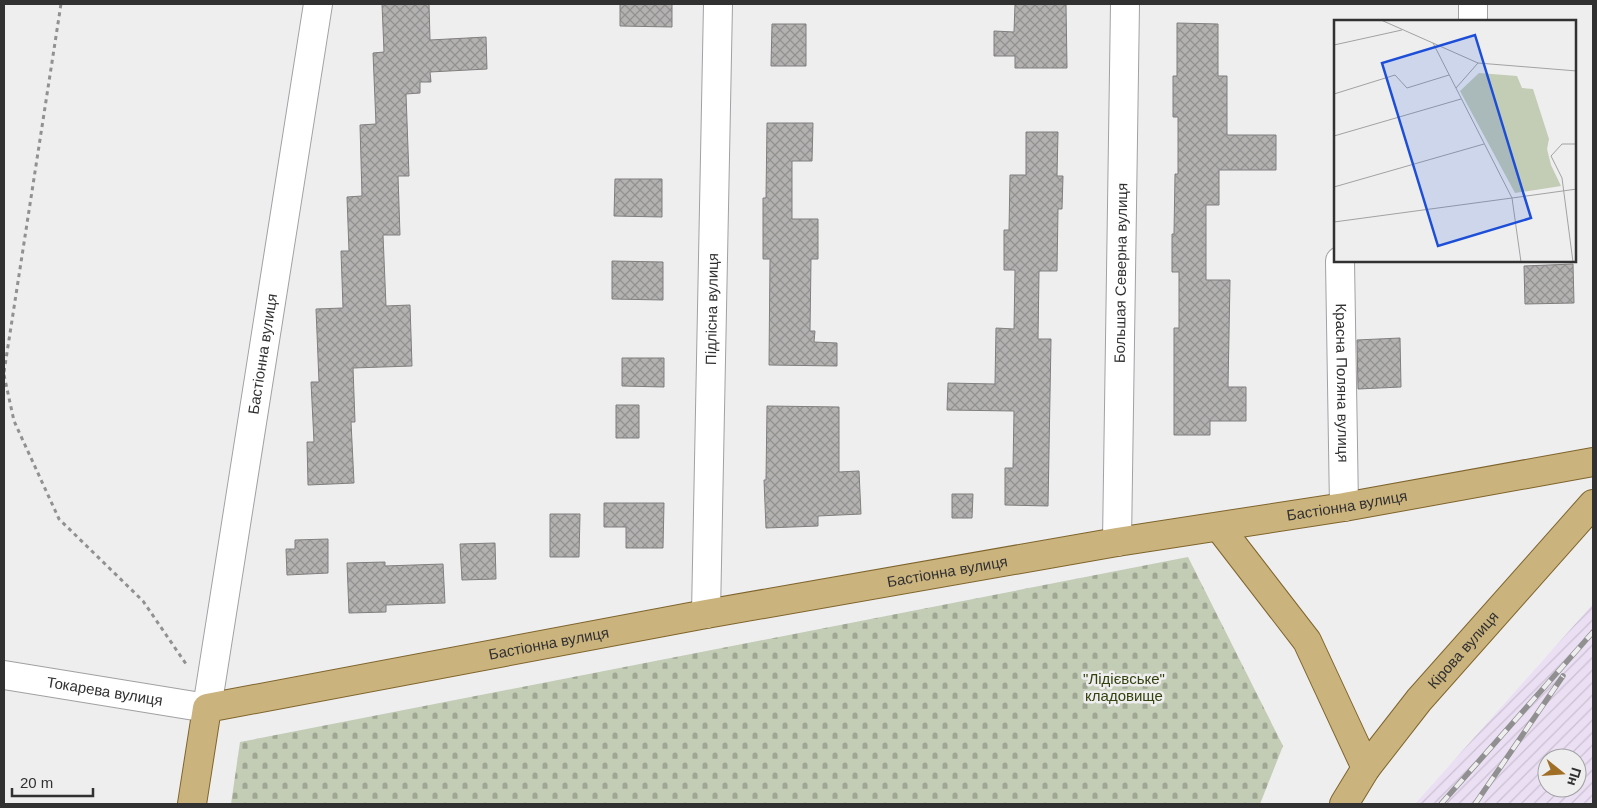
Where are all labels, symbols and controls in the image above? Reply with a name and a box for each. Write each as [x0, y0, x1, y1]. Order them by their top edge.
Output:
inset map [1334, 20, 1577, 262]
street label: Большая Северна вулиця [1111, 183, 1130, 363]
street label: Підлісна вулиця [702, 253, 721, 365]
street label: Бастіонна вулиця [244, 292, 280, 416]
street label: Красна Поляна вулиця [1333, 303, 1352, 463]
street label: Бастіонна вулиця [1285, 487, 1409, 524]
street label: Бастіонна вулиця [886, 552, 1009, 590]
street label: Кірова вулиця [1424, 608, 1502, 692]
street label: Бастіонна вулиця [487, 623, 610, 663]
park label: "Лідієвське" кладовище [1083, 670, 1165, 704]
street label: Токарева вулиця [46, 673, 164, 709]
north arrow [1537, 748, 1587, 798]
scale bar [12, 766, 94, 798]
text: Пн [1564, 766, 1585, 788]
text: 20 m [20, 774, 53, 791]

